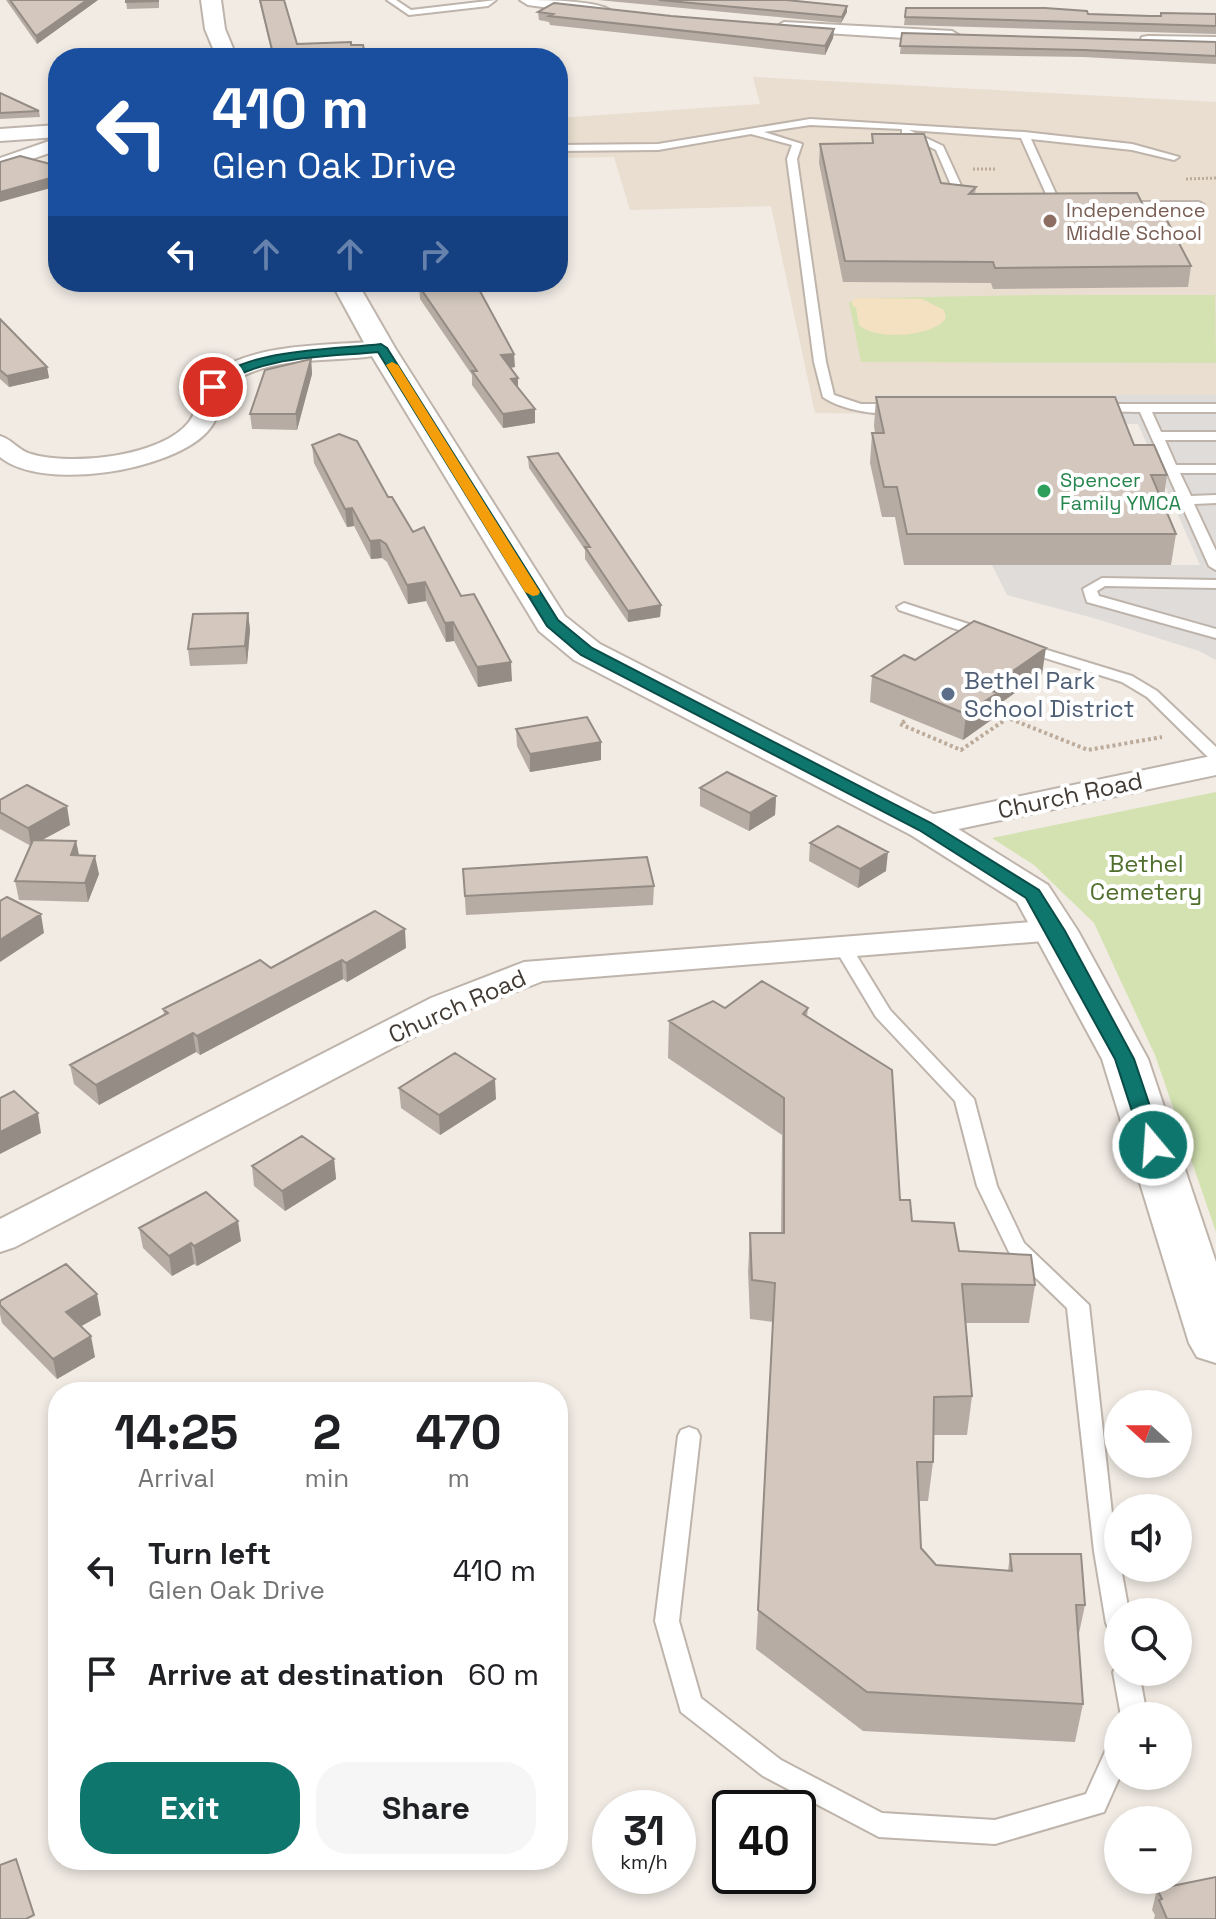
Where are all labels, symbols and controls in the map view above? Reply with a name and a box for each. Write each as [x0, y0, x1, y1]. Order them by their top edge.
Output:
text: 410 m [212, 73, 369, 144]
icon: left [80, 80, 184, 184]
text: Glen Oak Drive [212, 143, 457, 189]
place label: Independence Middle School [1066, 197, 1206, 246]
marker: Independence Middle School [1041, 212, 1059, 230]
icon: left [160, 232, 204, 276]
icon: ahead [244, 232, 288, 276]
icon: ahead [328, 232, 372, 276]
icon: right [412, 232, 456, 276]
pin [179, 353, 247, 421]
icon: arrive [191, 365, 235, 409]
place label: Spencer Family YMCA [1060, 467, 1181, 516]
marker: Spencer Family YMCA [1035, 482, 1053, 500]
place label: Bethel Park School District [964, 665, 1135, 724]
marker: Bethel Park School District [939, 685, 957, 703]
street label: Church Road [995, 765, 1145, 825]
park label: Bethel Cemetery [1090, 848, 1202, 907]
street label: Church Road [383, 962, 531, 1050]
position arrow [1111, 1103, 1195, 1187]
north arrow [1104, 1390, 1192, 1478]
map controls [1104, 1390, 1192, 1894]
text: 14:25 [114, 1402, 238, 1463]
text: 2 [313, 1402, 341, 1463]
text: 470 [416, 1402, 502, 1463]
text: Arrival [138, 1461, 215, 1495]
text: min [305, 1461, 349, 1495]
text: m [447, 1461, 470, 1495]
button: sound [1104, 1494, 1192, 1582]
text: Turn left [148, 1534, 271, 1573]
icon: left [80, 1548, 124, 1592]
text: 410 m [453, 1551, 536, 1590]
text: Glen Oak Drive [148, 1573, 325, 1607]
button: search [1104, 1598, 1192, 1686]
icon: arrive [80, 1652, 124, 1696]
text: Arrive at destination [148, 1655, 444, 1694]
text: 60 m [468, 1655, 539, 1694]
button: + [1104, 1702, 1192, 1790]
button: Exit [80, 1762, 300, 1854]
button: Share [316, 1762, 536, 1854]
speed limit sign: 40 [712, 1790, 816, 1894]
text: 31 [623, 1806, 665, 1857]
button: − [1104, 1806, 1192, 1894]
text: km/h [620, 1849, 668, 1875]

